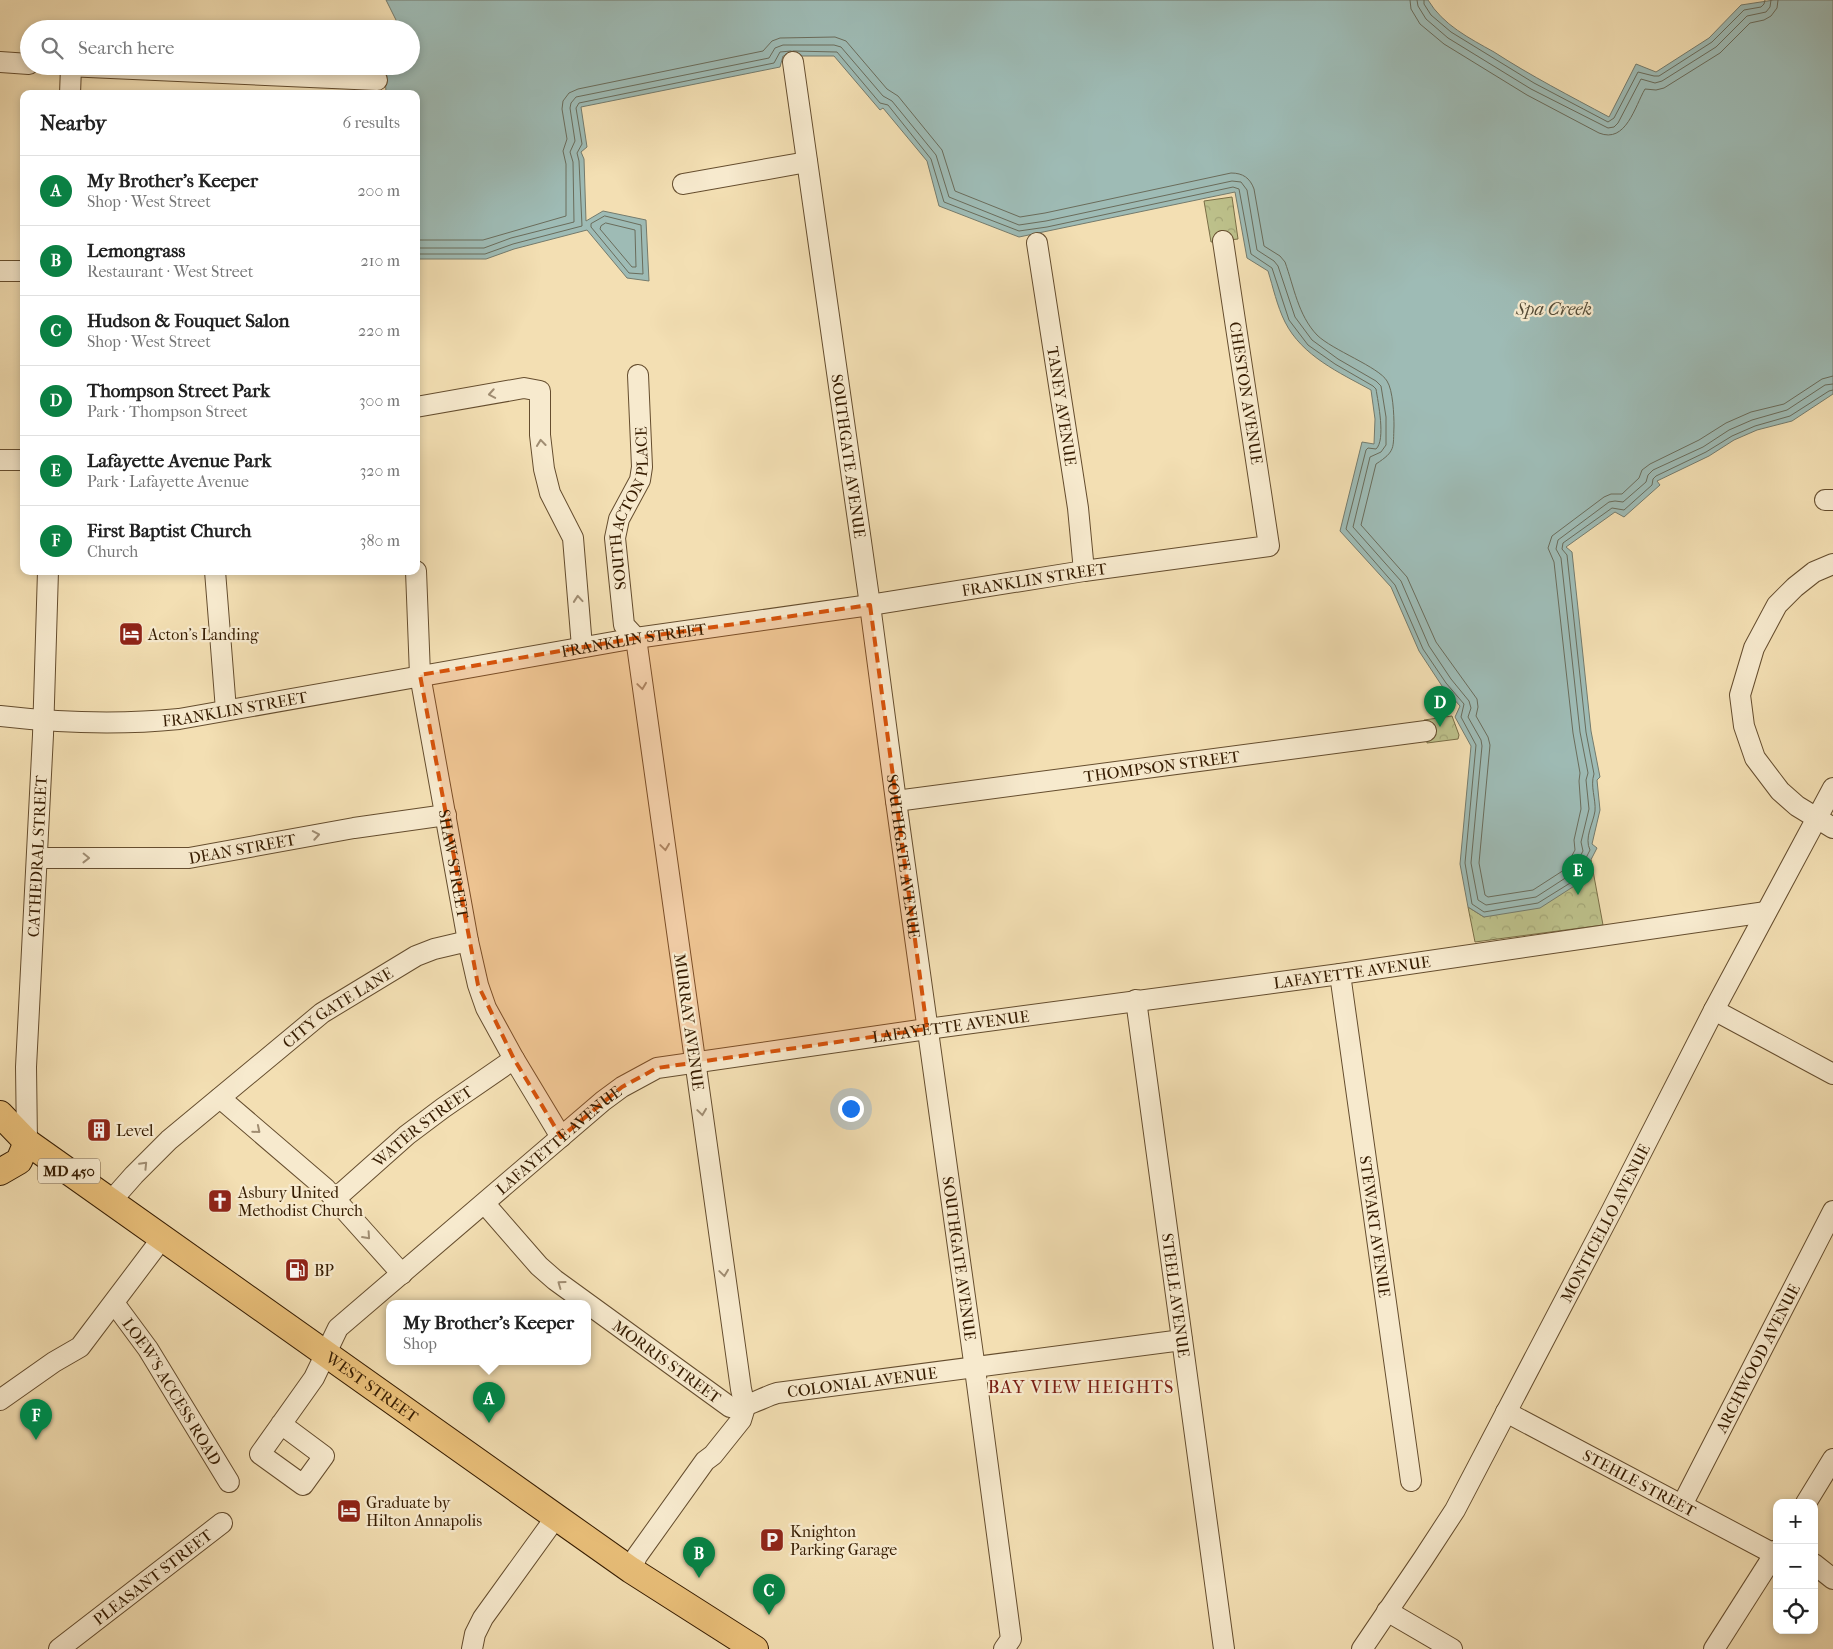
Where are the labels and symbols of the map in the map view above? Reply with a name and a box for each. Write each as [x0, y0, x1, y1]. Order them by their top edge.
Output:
water label: Spa Creek [1515, 299, 1592, 320]
street label: CHESTON AVENUE [1225, 320, 1267, 466]
street label: TANEY AVENUE [1044, 345, 1081, 468]
street label: SOUTHGATE AVENUE [828, 373, 870, 540]
one-way arrow [488, 388, 496, 398]
street label: SOUTH ACTON PLACE [605, 426, 651, 591]
one-way arrow [536, 439, 547, 447]
street label: FRANKLIN STREET [960, 558, 1108, 600]
one-way arrow [573, 594, 584, 602]
street label: FRANKLIN STREET [560, 619, 708, 661]
hotel icon: Acton's Landing [118, 621, 144, 647]
place label: Acton's Landing [147, 625, 259, 644]
one-way arrow [637, 682, 647, 690]
pin: D [1424, 686, 1456, 727]
street label: FRANKLIN STREET [161, 687, 309, 730]
street label: THOMPSON STREET [1082, 746, 1241, 786]
street label: SOUTHGATE AVENUE [883, 773, 925, 940]
street label: CATHEDRAL STREET [23, 775, 50, 938]
street label: SHAW STREET [435, 808, 473, 920]
street label: DEAN STREET [187, 829, 298, 867]
one-way arrow [312, 831, 321, 841]
one-way arrow [659, 843, 670, 851]
one-way arrow [82, 853, 90, 863]
pin: E [1562, 854, 1594, 895]
street label: LAFAYETTE AVENUE [1272, 951, 1432, 992]
street label: MURRAY AVENUE [670, 952, 708, 1092]
street label: CITY GATE LANE [278, 963, 396, 1052]
street label: LAFAYETTE AVENUE [871, 1006, 1031, 1046]
street label: WATER STREET [368, 1081, 476, 1171]
street label: LAFAYETTE AVENUE [492, 1081, 625, 1198]
your location [838, 1096, 864, 1122]
one-way arrow [696, 1107, 706, 1116]
building icon: Level [86, 1117, 112, 1143]
place label: Level [116, 1121, 154, 1140]
one-way arrow [252, 1124, 261, 1133]
street label: MONTICELLO AVENUE [1556, 1140, 1654, 1305]
street label: STEWART AVENUE [1356, 1154, 1395, 1299]
road number: MD 450 [38, 1158, 100, 1184]
one-way arrow [138, 1162, 147, 1171]
street label: SOUTHGATE AVENUE [939, 1175, 980, 1342]
place label: Asbury United Methodist Church [237, 1183, 363, 1220]
church icon: Asbury United Methodist Church [207, 1188, 233, 1214]
one-way arrow [362, 1230, 371, 1239]
street label: STEELE AVENUE [1158, 1232, 1194, 1359]
fuel station icon: BP [284, 1257, 310, 1283]
place label: BP [314, 1261, 334, 1280]
one-way arrow [718, 1269, 729, 1277]
street label: ARCHWOOD AVENUE [1711, 1280, 1804, 1437]
one-way arrow [557, 1281, 567, 1290]
street label: LOEW'S ACCESS ROAD [119, 1314, 226, 1468]
street label: MORRIS STREET [609, 1316, 725, 1407]
street label: WEST STREET [321, 1347, 422, 1426]
street label: COLONIAL AVENUE [786, 1363, 939, 1401]
district label: BAY VIEW HEIGHTS [988, 1377, 1174, 1398]
pin: A [473, 1382, 505, 1423]
pin: F [20, 1399, 52, 1440]
street label: STEHLE STREET [1580, 1445, 1699, 1521]
place label: Graduate by Hilton Annapolis [366, 1493, 482, 1530]
hotel icon: Graduate by Hilton Annapolis [336, 1498, 362, 1524]
place label: Knighton Parking Garage [790, 1522, 897, 1559]
street label: PLEASANT STREET [89, 1525, 216, 1629]
parking icon: Knighton Parking Garage [759, 1527, 785, 1553]
pin: B [683, 1537, 715, 1578]
pin: C [753, 1574, 785, 1615]

